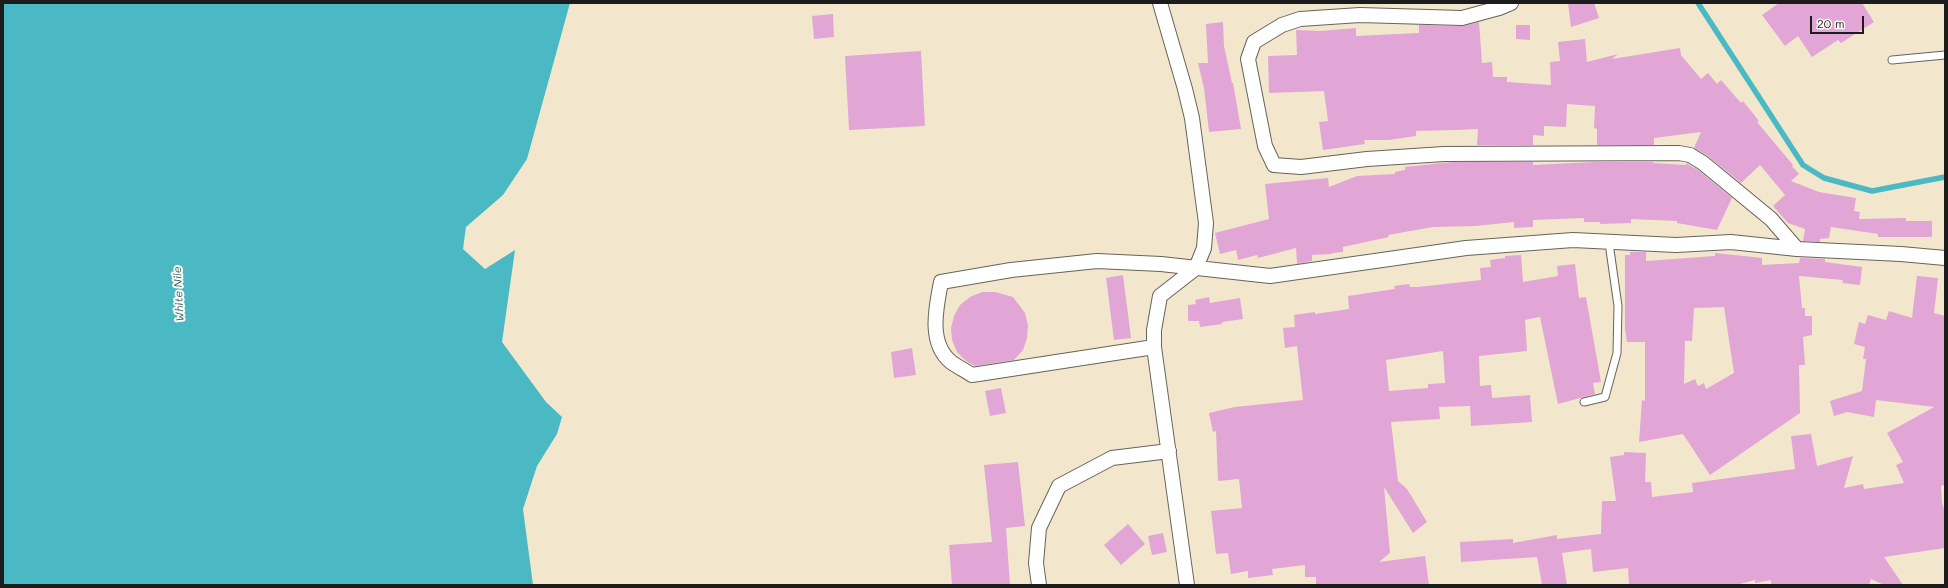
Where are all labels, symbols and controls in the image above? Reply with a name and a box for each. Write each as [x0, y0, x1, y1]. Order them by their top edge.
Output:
scale bar [1812, 8, 1866, 34]
text: 20 m [1817, 15, 1845, 31]
water label: White Nile [171, 266, 187, 322]

